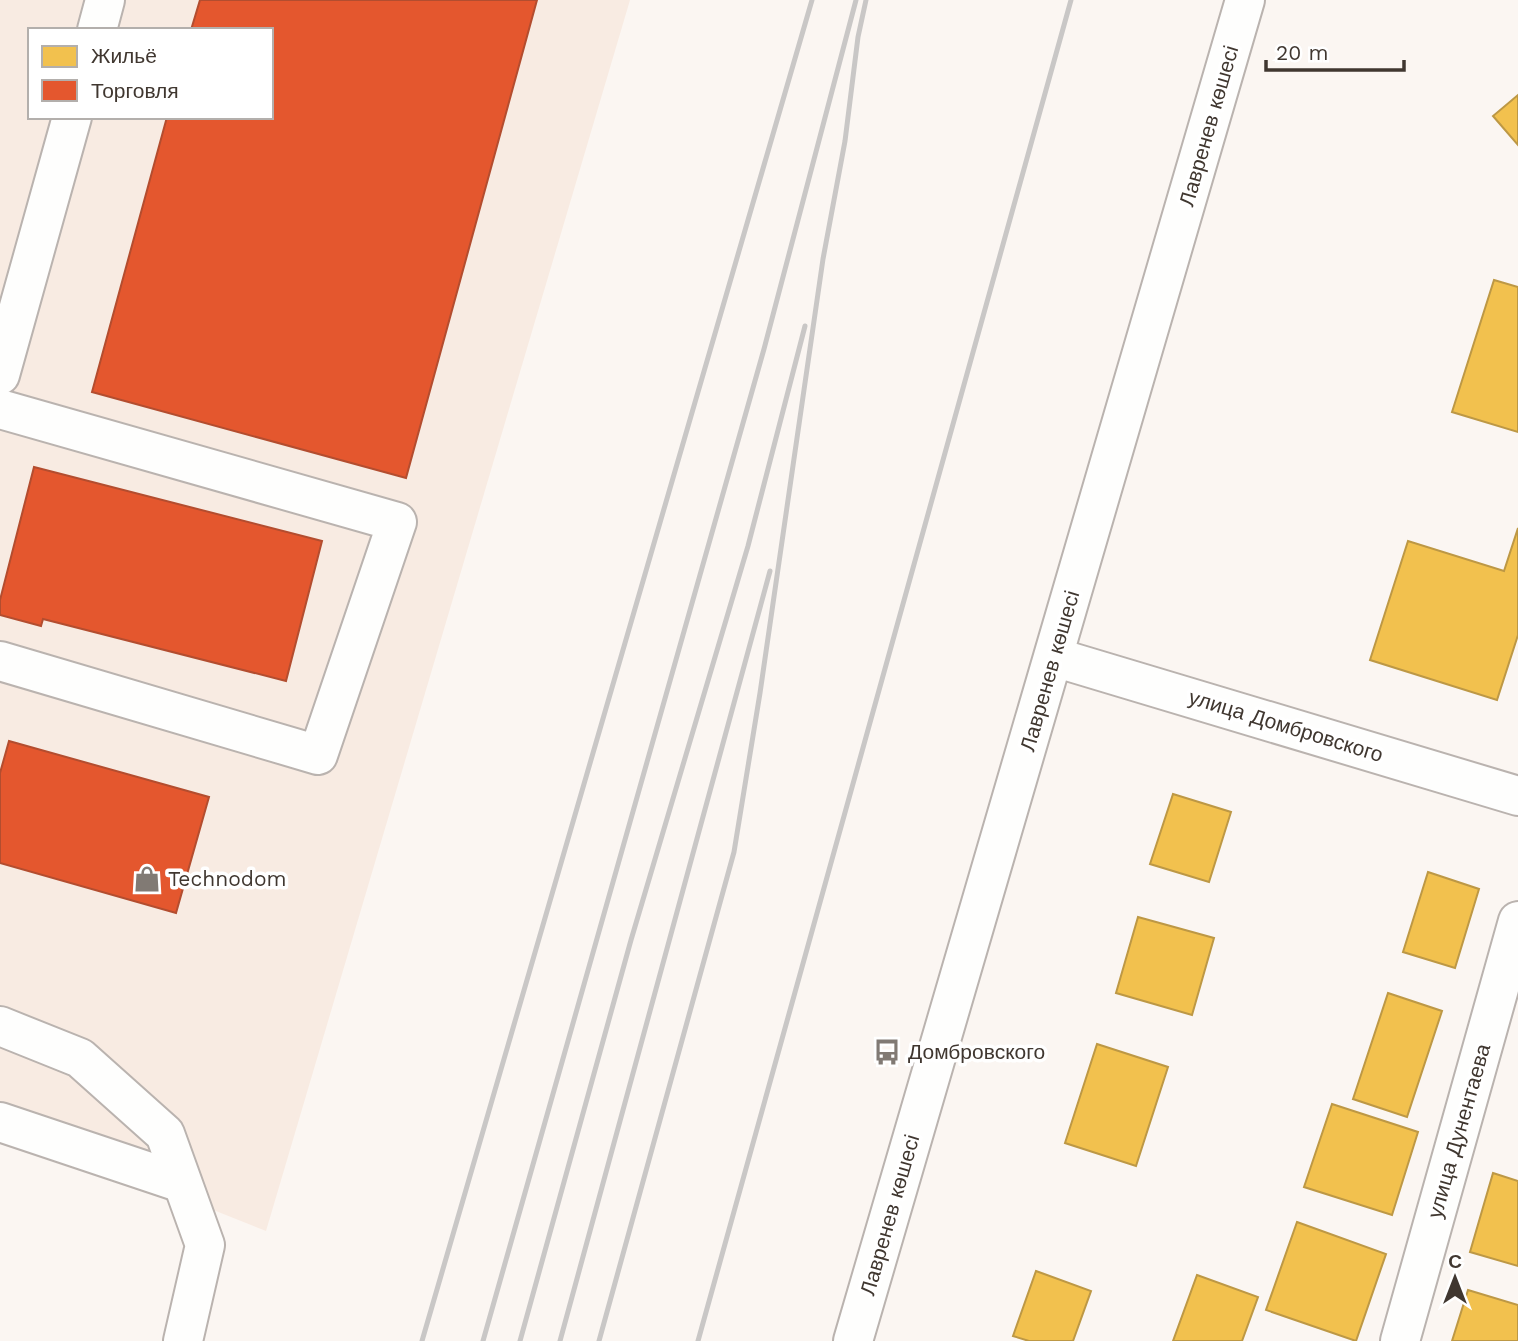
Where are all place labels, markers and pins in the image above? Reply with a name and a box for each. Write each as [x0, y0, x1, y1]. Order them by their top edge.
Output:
shop icon: Technodom [132, 864, 162, 894]
place label: Technodom [168, 866, 287, 891]
bus stop icon: Домбровского [872, 1037, 902, 1067]
place label: Домбровского [908, 1039, 1045, 1064]

